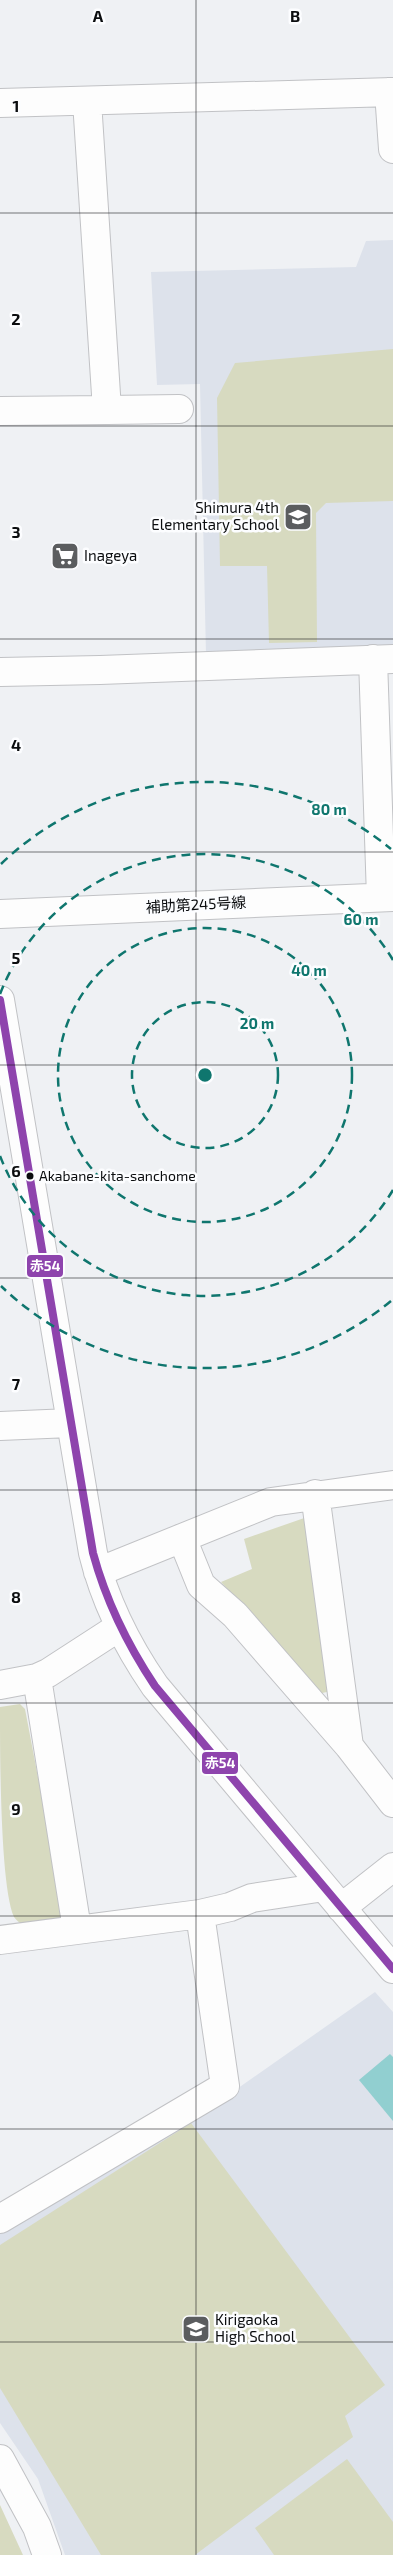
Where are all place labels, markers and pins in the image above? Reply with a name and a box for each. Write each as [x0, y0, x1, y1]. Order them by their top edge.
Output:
place label: Shimura 4th Elementary School [151, 498, 280, 533]
school or university icon: Shimura 4th Elementary School [283, 502, 313, 532]
supermarket icon: Inageya [50, 541, 80, 571]
place label: Inageya [84, 546, 137, 564]
centre of rings [196, 1066, 214, 1084]
place label: Akabane-kita-sanchome [39, 1167, 196, 1184]
marker: Akabane-kita-sanchome [25, 1171, 35, 1181]
place label: Kirigaoka High School [215, 2310, 296, 2345]
school or university icon: Kirigaoka High School [181, 2314, 211, 2344]

